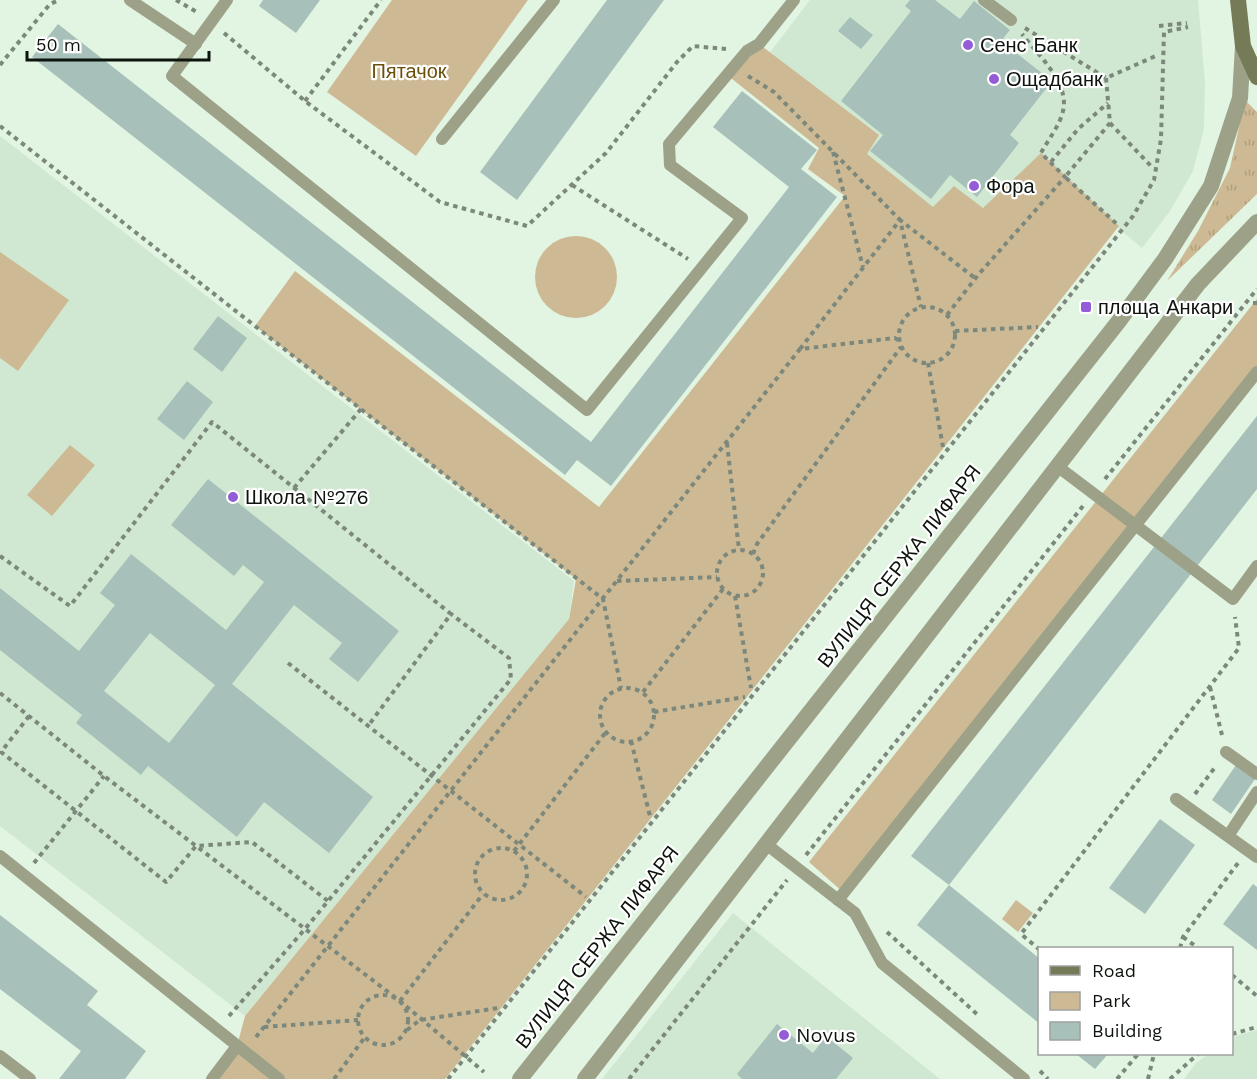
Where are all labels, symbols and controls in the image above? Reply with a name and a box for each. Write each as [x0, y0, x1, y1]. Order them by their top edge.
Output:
scale bar [27, 24, 208, 62]
place label: Сенс Банк [980, 33, 1078, 57]
text: 50 m [36, 34, 81, 55]
marker: Сенс Банк [961, 38, 975, 52]
park label: Пятачок [371, 59, 447, 83]
place label: Ощадбанк [1006, 67, 1103, 91]
marker: Ощадбанк [987, 72, 1001, 86]
place label: Фора [986, 174, 1035, 198]
marker: Фора [967, 179, 981, 193]
place label: площа Анкари [1098, 295, 1233, 319]
marker: площа Анкари [1079, 300, 1093, 314]
street label: ВУЛИЦЯ СЕРЖА ЛИФАРЯ [812, 460, 986, 672]
place label: Школа №276 [245, 485, 369, 509]
marker: Школа №276 [226, 490, 240, 504]
street label: ВУЛИЦЯ СЕРЖА ЛИФАРЯ [510, 841, 684, 1053]
legend [1038, 947, 1233, 1055]
text: Road [1092, 960, 1136, 981]
text: Park [1092, 990, 1131, 1011]
text: Building [1092, 1020, 1162, 1041]
place label: Novus [796, 1023, 856, 1047]
marker: Novus [777, 1028, 791, 1042]

